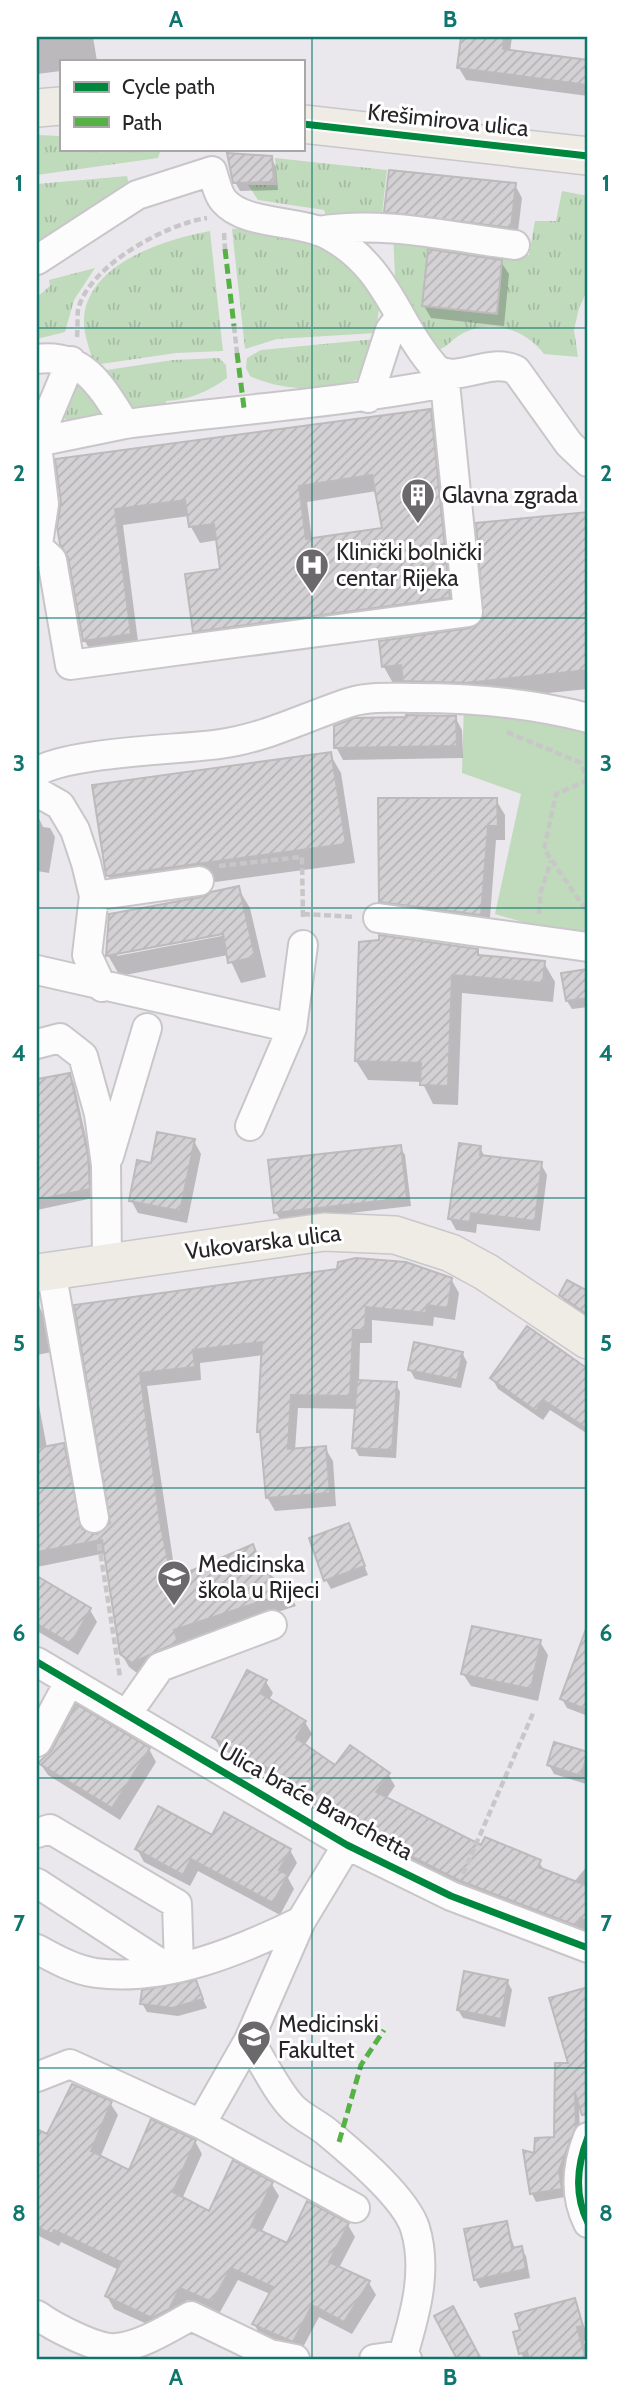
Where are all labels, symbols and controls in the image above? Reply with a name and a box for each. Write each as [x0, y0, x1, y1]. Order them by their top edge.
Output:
text: A [169, 5, 184, 33]
text: B [443, 5, 457, 33]
legend [60, 60, 304, 150]
text: Cycle path [122, 74, 215, 99]
street label: Krešimirova ulica [366, 98, 530, 142]
text: Path [122, 110, 162, 135]
text: 1 [15, 169, 23, 197]
text: 1 [602, 169, 610, 197]
text: 2 [13, 459, 25, 487]
text: 2 [600, 459, 612, 487]
building icon: Glavna zgrada [399, 476, 437, 525]
place label: Glavna zgrada [442, 481, 578, 509]
place label: Klinički bolnički centar Rijeka [336, 538, 482, 592]
hospital icon: Klinički bolnički centar Rijeka [293, 546, 331, 595]
text: 3 [13, 749, 25, 777]
text: 3 [600, 749, 612, 777]
text: 4 [12, 1039, 26, 1067]
text: 4 [599, 1039, 613, 1067]
street label: Vukovarska ulica [184, 1219, 342, 1265]
text: 5 [13, 1329, 25, 1357]
text: 5 [600, 1329, 612, 1357]
place label: Medicinska škola u Rijeci [198, 1550, 319, 1604]
school or university icon: Medicinska škola u Rijeci [155, 1558, 193, 1607]
text: 6 [13, 1619, 25, 1647]
text: 6 [600, 1619, 612, 1647]
street label: Ulica braće Branchetta [214, 1736, 418, 1866]
text: 7 [13, 1909, 25, 1937]
text: 7 [600, 1909, 612, 1937]
place label: Medicinski Fakultet [278, 2010, 379, 2064]
school or university icon: Medicinski Fakultet [235, 2018, 273, 2067]
text: 8 [12, 2199, 26, 2227]
text: 8 [599, 2199, 613, 2227]
text: A [169, 2363, 184, 2391]
text: B [443, 2363, 457, 2391]

